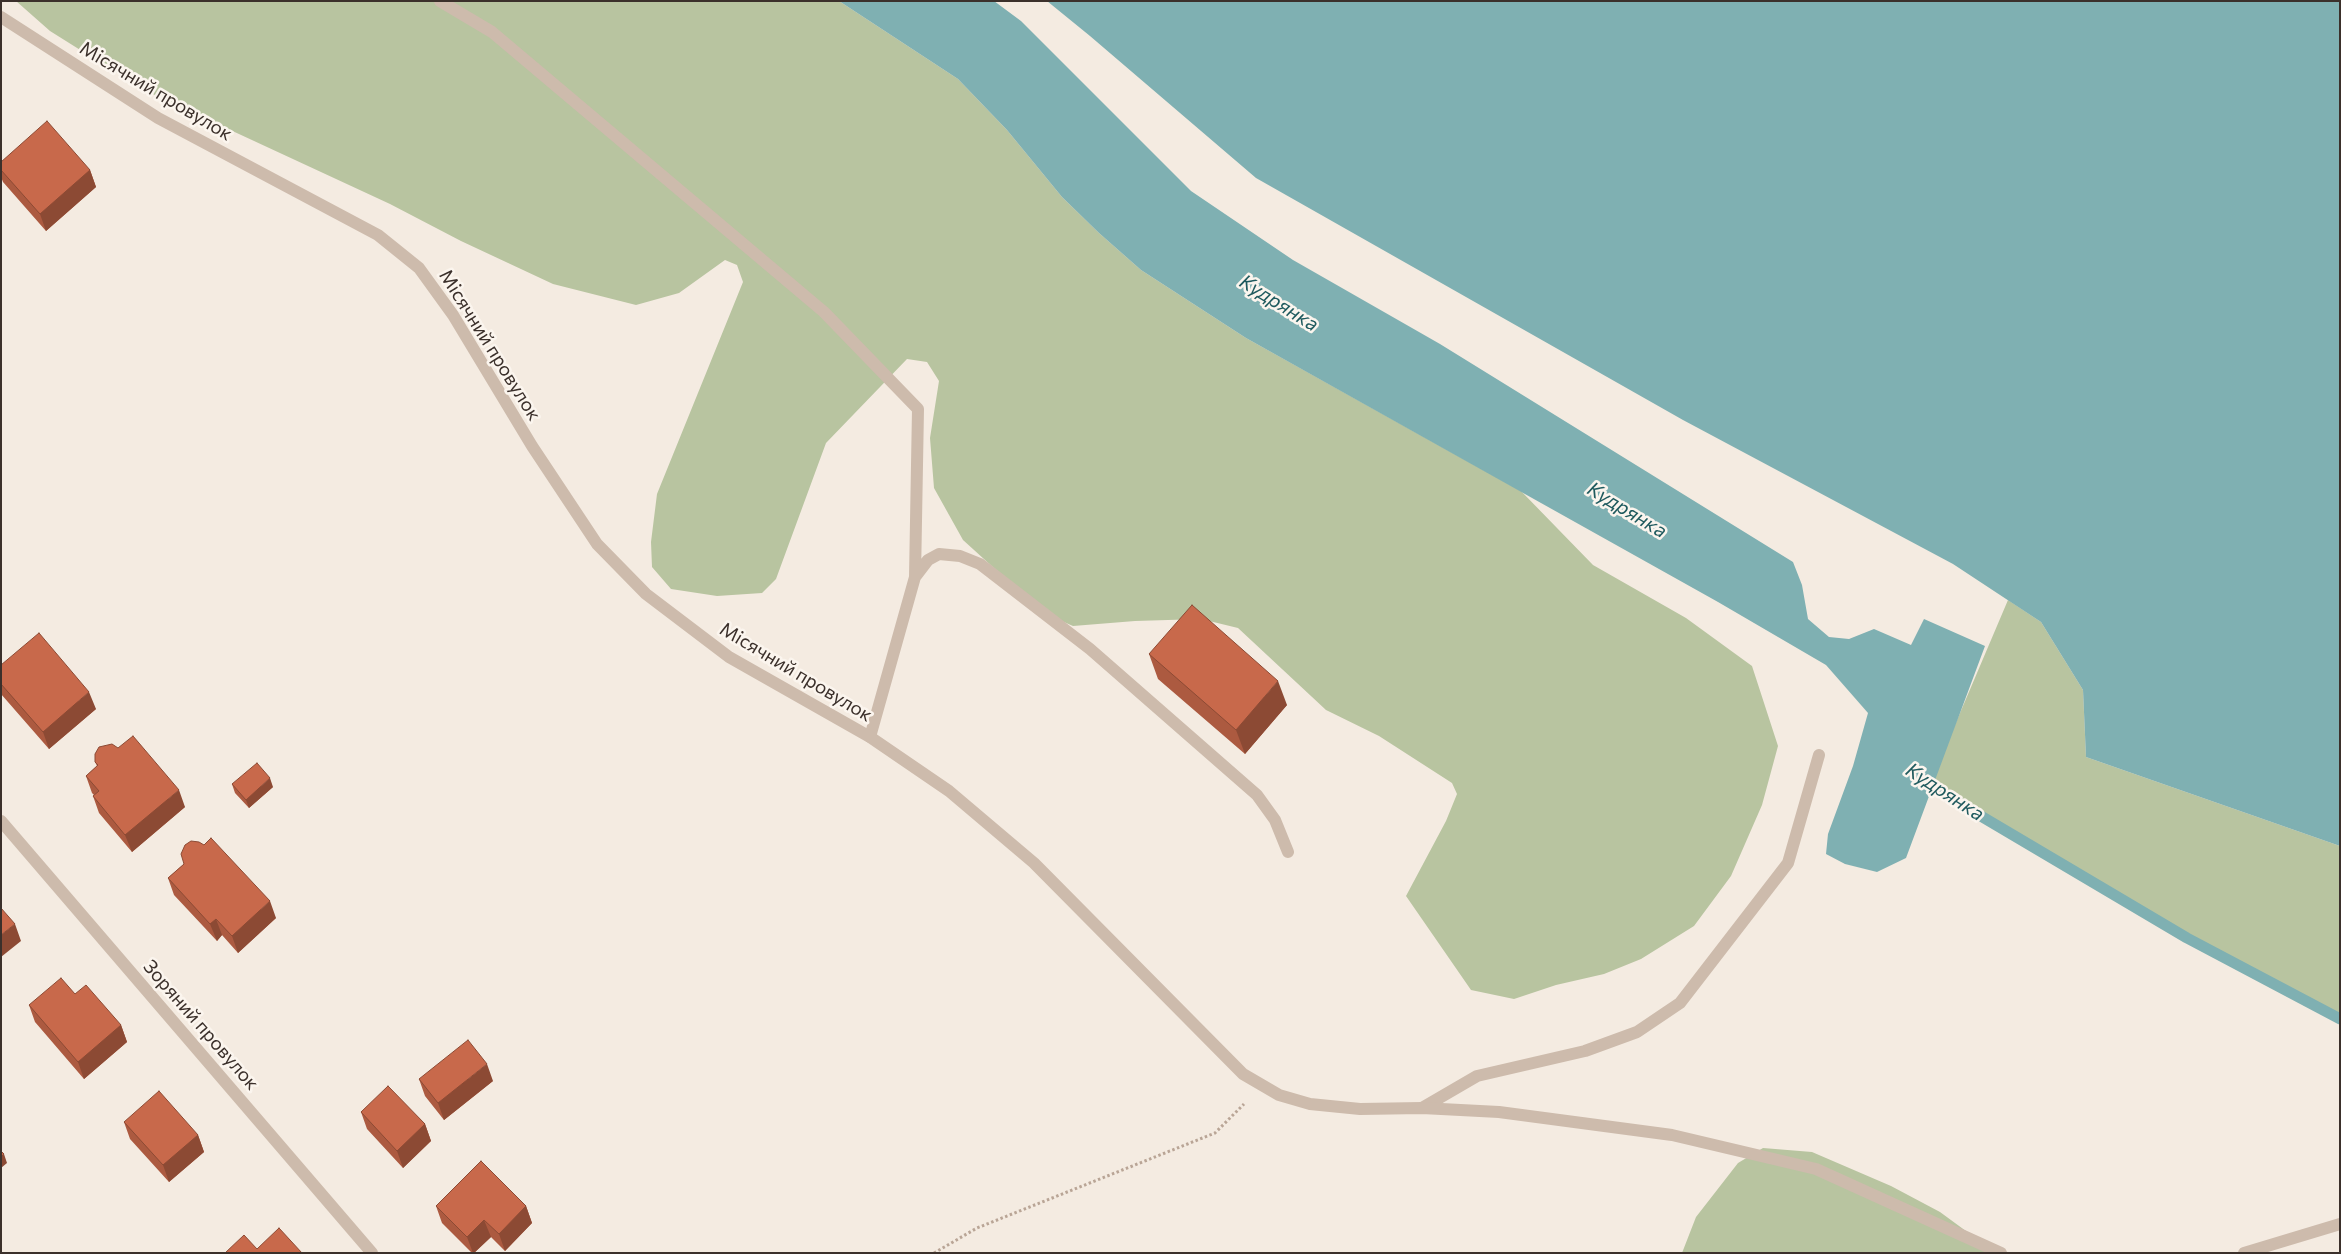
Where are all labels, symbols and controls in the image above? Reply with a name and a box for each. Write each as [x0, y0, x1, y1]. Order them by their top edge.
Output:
street label: Місячний провулок [76, 36, 236, 146]
street label: Місячний провулок [434, 265, 546, 425]
water label: Кудрянка [1235, 269, 1323, 337]
water label: Кудрянка [1583, 477, 1671, 543]
street label: Місячний провулок [716, 617, 876, 727]
water label: Кудрянка [1901, 758, 1989, 826]
street label: Зоряний провулок [138, 955, 264, 1095]

